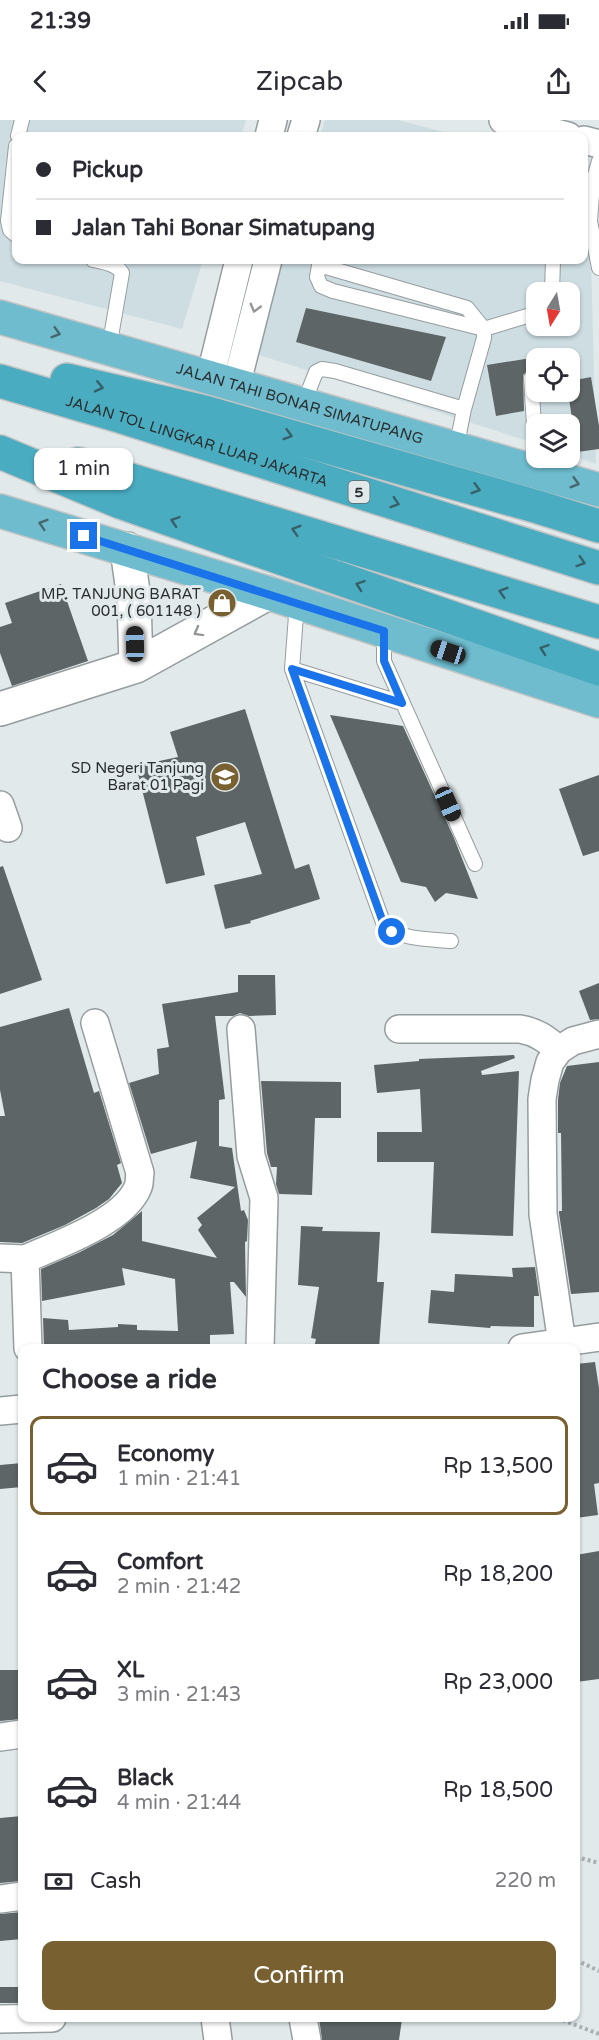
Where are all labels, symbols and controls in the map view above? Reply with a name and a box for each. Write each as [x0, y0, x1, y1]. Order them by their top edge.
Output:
text: 21:39 [30, 8, 91, 34]
icon: back [24, 65, 57, 98]
text: Zipcab [256, 65, 343, 98]
icon: share [542, 65, 575, 98]
text: Pickup [72, 157, 143, 183]
text: Jalan Tahi Bonar Simatupang [72, 215, 375, 241]
north arrow [526, 282, 580, 336]
map controls [526, 282, 580, 468]
one-way arrow [250, 303, 262, 313]
one-way arrow [51, 326, 61, 339]
button: locate [526, 348, 580, 402]
street label: JALAN TAHI BONAR SIMATUPANG [174, 359, 425, 448]
one-way arrow [94, 380, 104, 393]
street label: JALAN TOL LINGKAR LUAR JAKARTA [64, 392, 330, 491]
button: layers [526, 414, 580, 468]
one-way arrow [282, 428, 293, 440]
callout: 1 min [34, 449, 134, 491]
text: 1 min [57, 457, 110, 481]
one-way arrow [569, 476, 580, 488]
road number: 5 [348, 481, 370, 503]
one-way arrow [470, 482, 480, 494]
one-way arrow [389, 496, 400, 509]
one-way arrow [171, 516, 181, 529]
one-way arrow [38, 519, 49, 531]
route end [70, 522, 97, 549]
one-way arrow [291, 525, 302, 537]
one-way arrow [575, 555, 586, 567]
one-way arrow [355, 580, 366, 593]
place label: MP. TANJUNG BARAT 001, ( 601148 ) [41, 585, 201, 620]
shop icon: MP. TANJUNG BARAT 001, ( 601148 ) [206, 587, 238, 619]
one-way arrow [498, 587, 509, 599]
one-way arrow [194, 624, 205, 636]
car [126, 626, 144, 662]
car [428, 638, 468, 666]
one-way arrow [539, 644, 550, 657]
place label: SD Negeri Tanjung Barat 01 Pagi [71, 759, 204, 794]
school or university icon: SD Negeri Tanjung Barat 01 Pagi [209, 761, 241, 793]
car [432, 784, 464, 824]
route start [378, 918, 405, 945]
text: Choose a ride [42, 1363, 217, 1396]
icon: car [45, 1439, 99, 1493]
text: Economy [117, 1441, 214, 1467]
text: Rp 13,500 [443, 1453, 553, 1479]
text: 1 min · 21:41 [117, 1467, 241, 1491]
icon: car [45, 1547, 99, 1601]
text: Comfort [117, 1549, 203, 1575]
text: Rp 18,200 [443, 1561, 553, 1587]
text: 2 min · 21:42 [117, 1575, 241, 1599]
icon: car [45, 1655, 99, 1709]
text: XL [117, 1657, 144, 1683]
text: Rp 23,000 [443, 1669, 553, 1695]
text: 3 min · 21:43 [117, 1683, 241, 1707]
icon: car [45, 1763, 99, 1817]
text: Black [117, 1765, 174, 1791]
text: Rp 18,500 [443, 1777, 553, 1803]
text: 4 min · 21:44 [117, 1791, 241, 1815]
icon: cash [42, 1865, 75, 1898]
text: Cash [90, 1868, 142, 1894]
text: 220 m [495, 1869, 556, 1893]
button: Confirm [42, 1941, 556, 2010]

